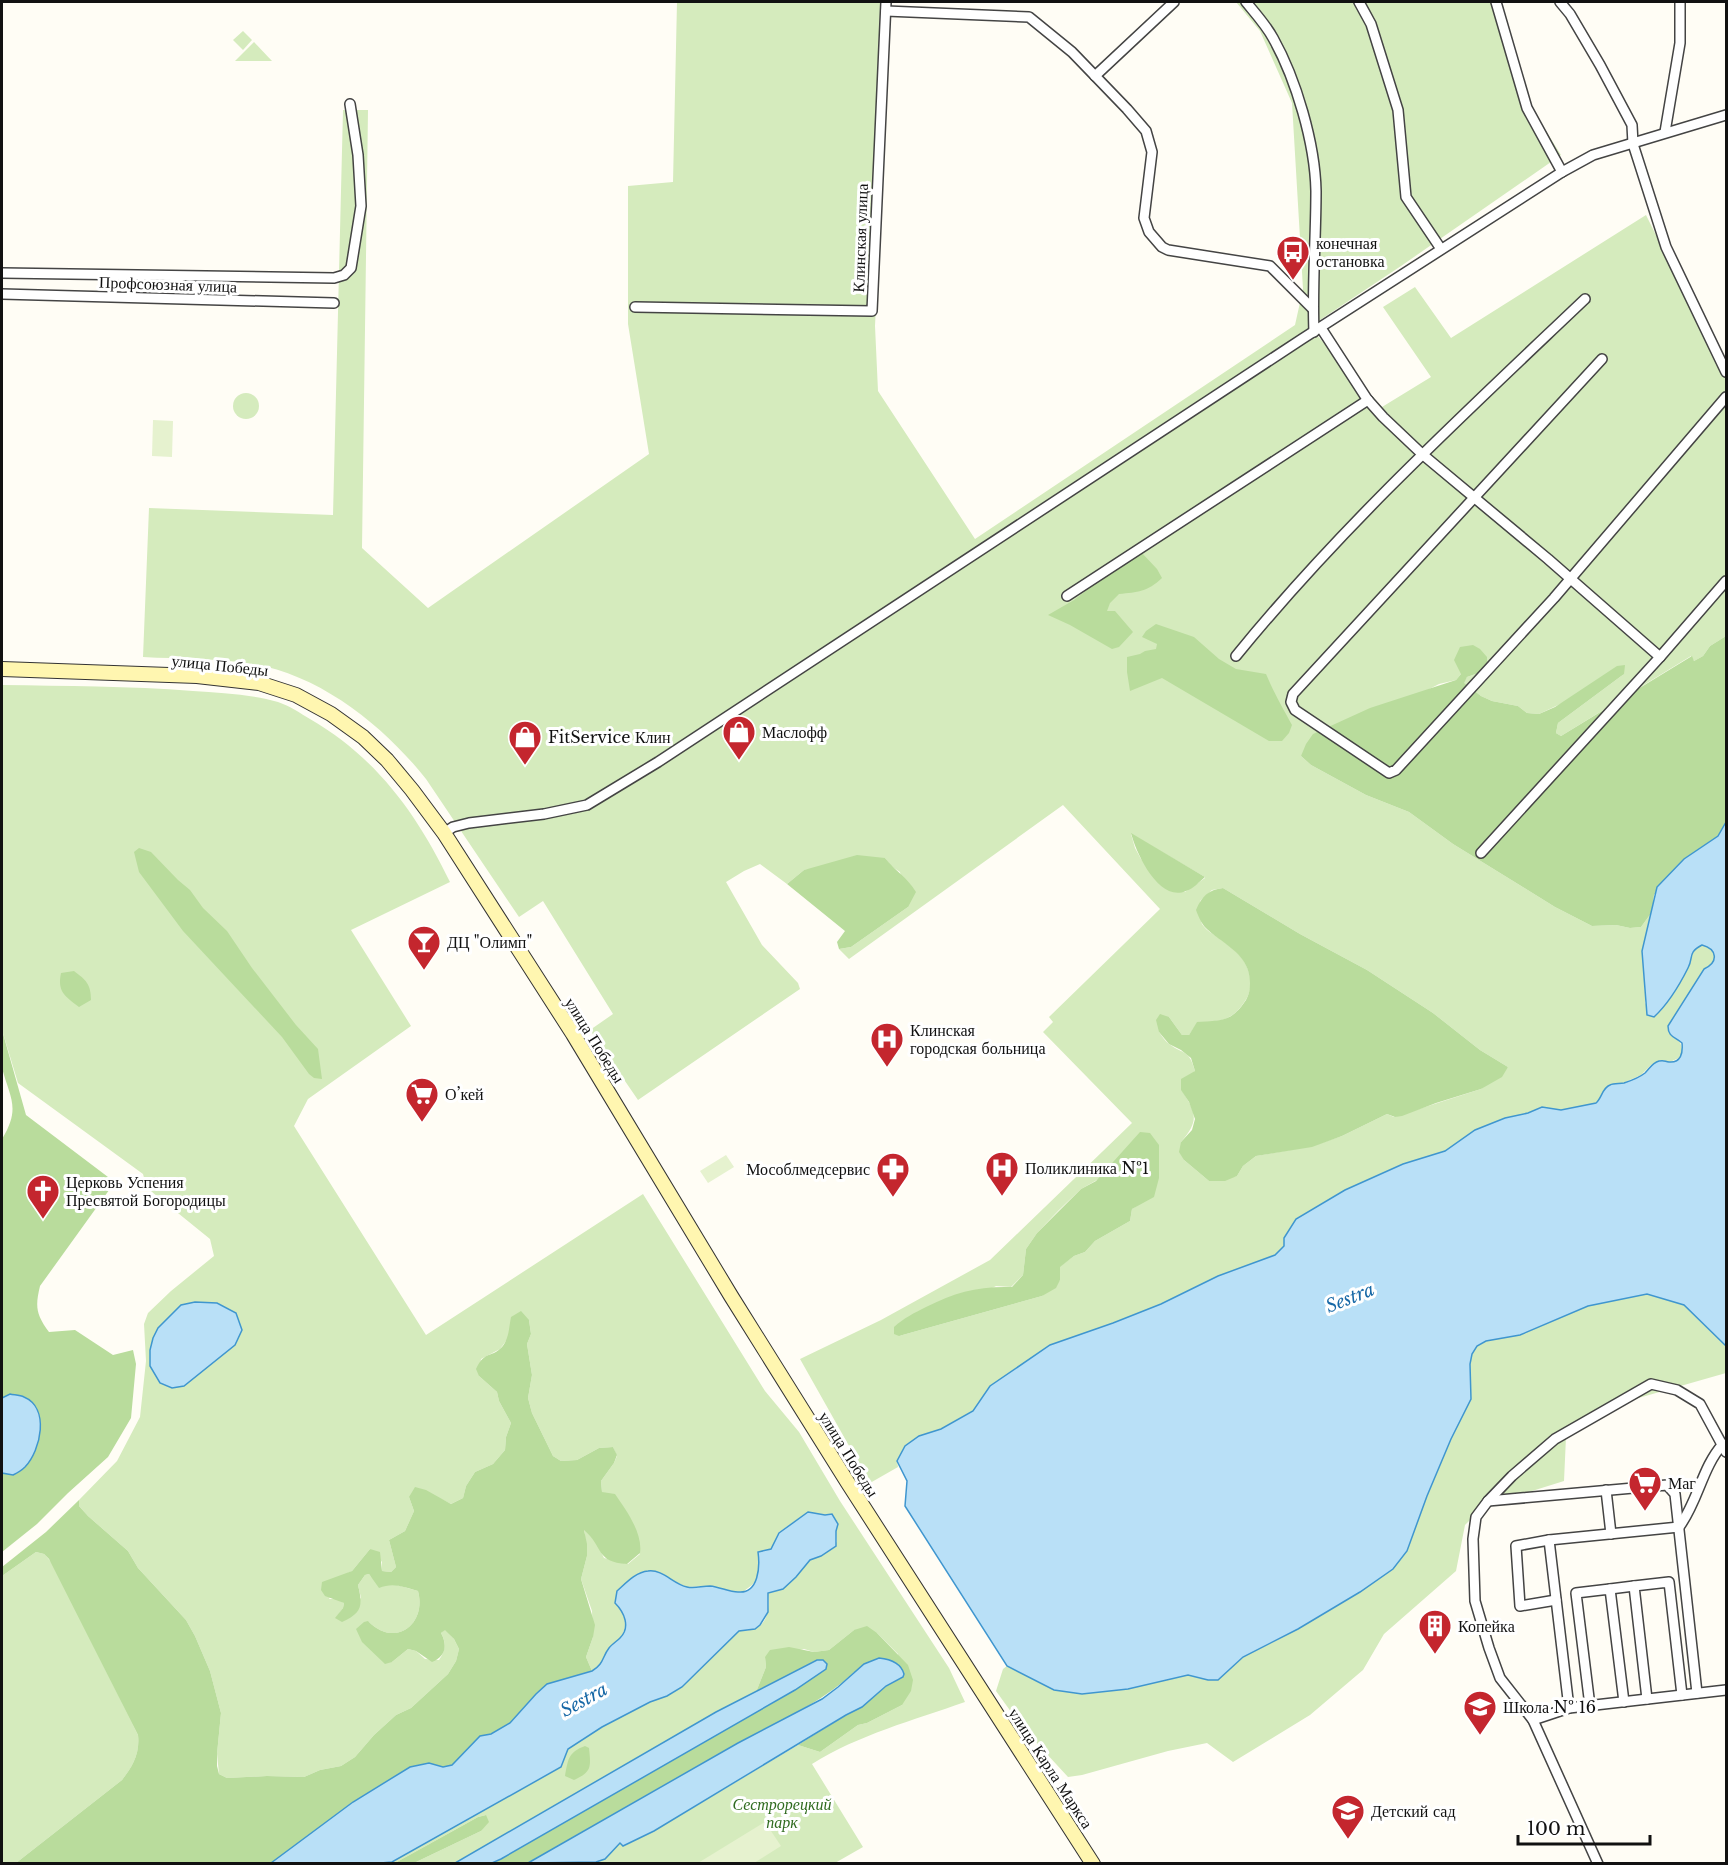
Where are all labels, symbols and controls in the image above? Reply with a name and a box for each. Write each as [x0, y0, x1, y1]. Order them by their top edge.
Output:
street label: Клинская улица [848, 183, 872, 293]
place label: конечная остановка [1316, 233, 1385, 271]
bus stop icon: конечная остановка [1275, 234, 1311, 281]
street label: Профсоюзная улица [98, 272, 238, 296]
street label: улица Победы [171, 650, 270, 680]
shop icon: Маслофф [721, 714, 757, 761]
shop icon: FitService Клин [507, 719, 543, 766]
place label: Маслофф [762, 722, 827, 742]
place label: FitService Клин [548, 727, 671, 747]
bar icon: ДЦ "Олимп" [406, 924, 442, 971]
place label: ДЦ "Олимп" [447, 932, 532, 952]
street label: улица Победы [561, 993, 629, 1087]
place label: Клинская городская больница [910, 1020, 1046, 1058]
hospital icon: Клинская городская больница [869, 1021, 905, 1068]
supermarket icon: О’кей [404, 1076, 440, 1123]
place label: О’кей [445, 1084, 484, 1104]
hospital icon: Поликлиника №1 [984, 1150, 1020, 1197]
pharmacy icon: Мособлмедсервис [875, 1151, 911, 1198]
place label: Поликлиника №1 [1025, 1158, 1149, 1178]
place label: Мособлмедсервис [746, 1159, 870, 1179]
place label: Церковь Успения Пресвятой Богородицы [66, 1172, 226, 1210]
church icon: Церковь Успения Пресвятой Богородицы [25, 1173, 61, 1220]
water label: Sestra [1322, 1278, 1378, 1318]
street label: улица Победы [815, 1407, 883, 1501]
supermarket icon: Маг [1627, 1465, 1663, 1512]
place label: Маг [1668, 1473, 1696, 1493]
building icon: Копейка [1417, 1608, 1453, 1655]
place label: Копейка [1458, 1616, 1515, 1636]
water label: Sestra [557, 1678, 611, 1722]
school or university icon: Школа № 16 [1462, 1689, 1498, 1736]
place label: Школа № 16 [1503, 1697, 1596, 1717]
street label: улица Карла Маркса [1004, 1704, 1098, 1832]
school or university icon: Детский сад [1330, 1793, 1366, 1840]
park label: Сестрорецкий парк [733, 1794, 831, 1832]
place label: Детский сад [1371, 1801, 1456, 1821]
scale bar [1518, 1808, 1650, 1846]
text: 100 m [1527, 1818, 1585, 1840]

